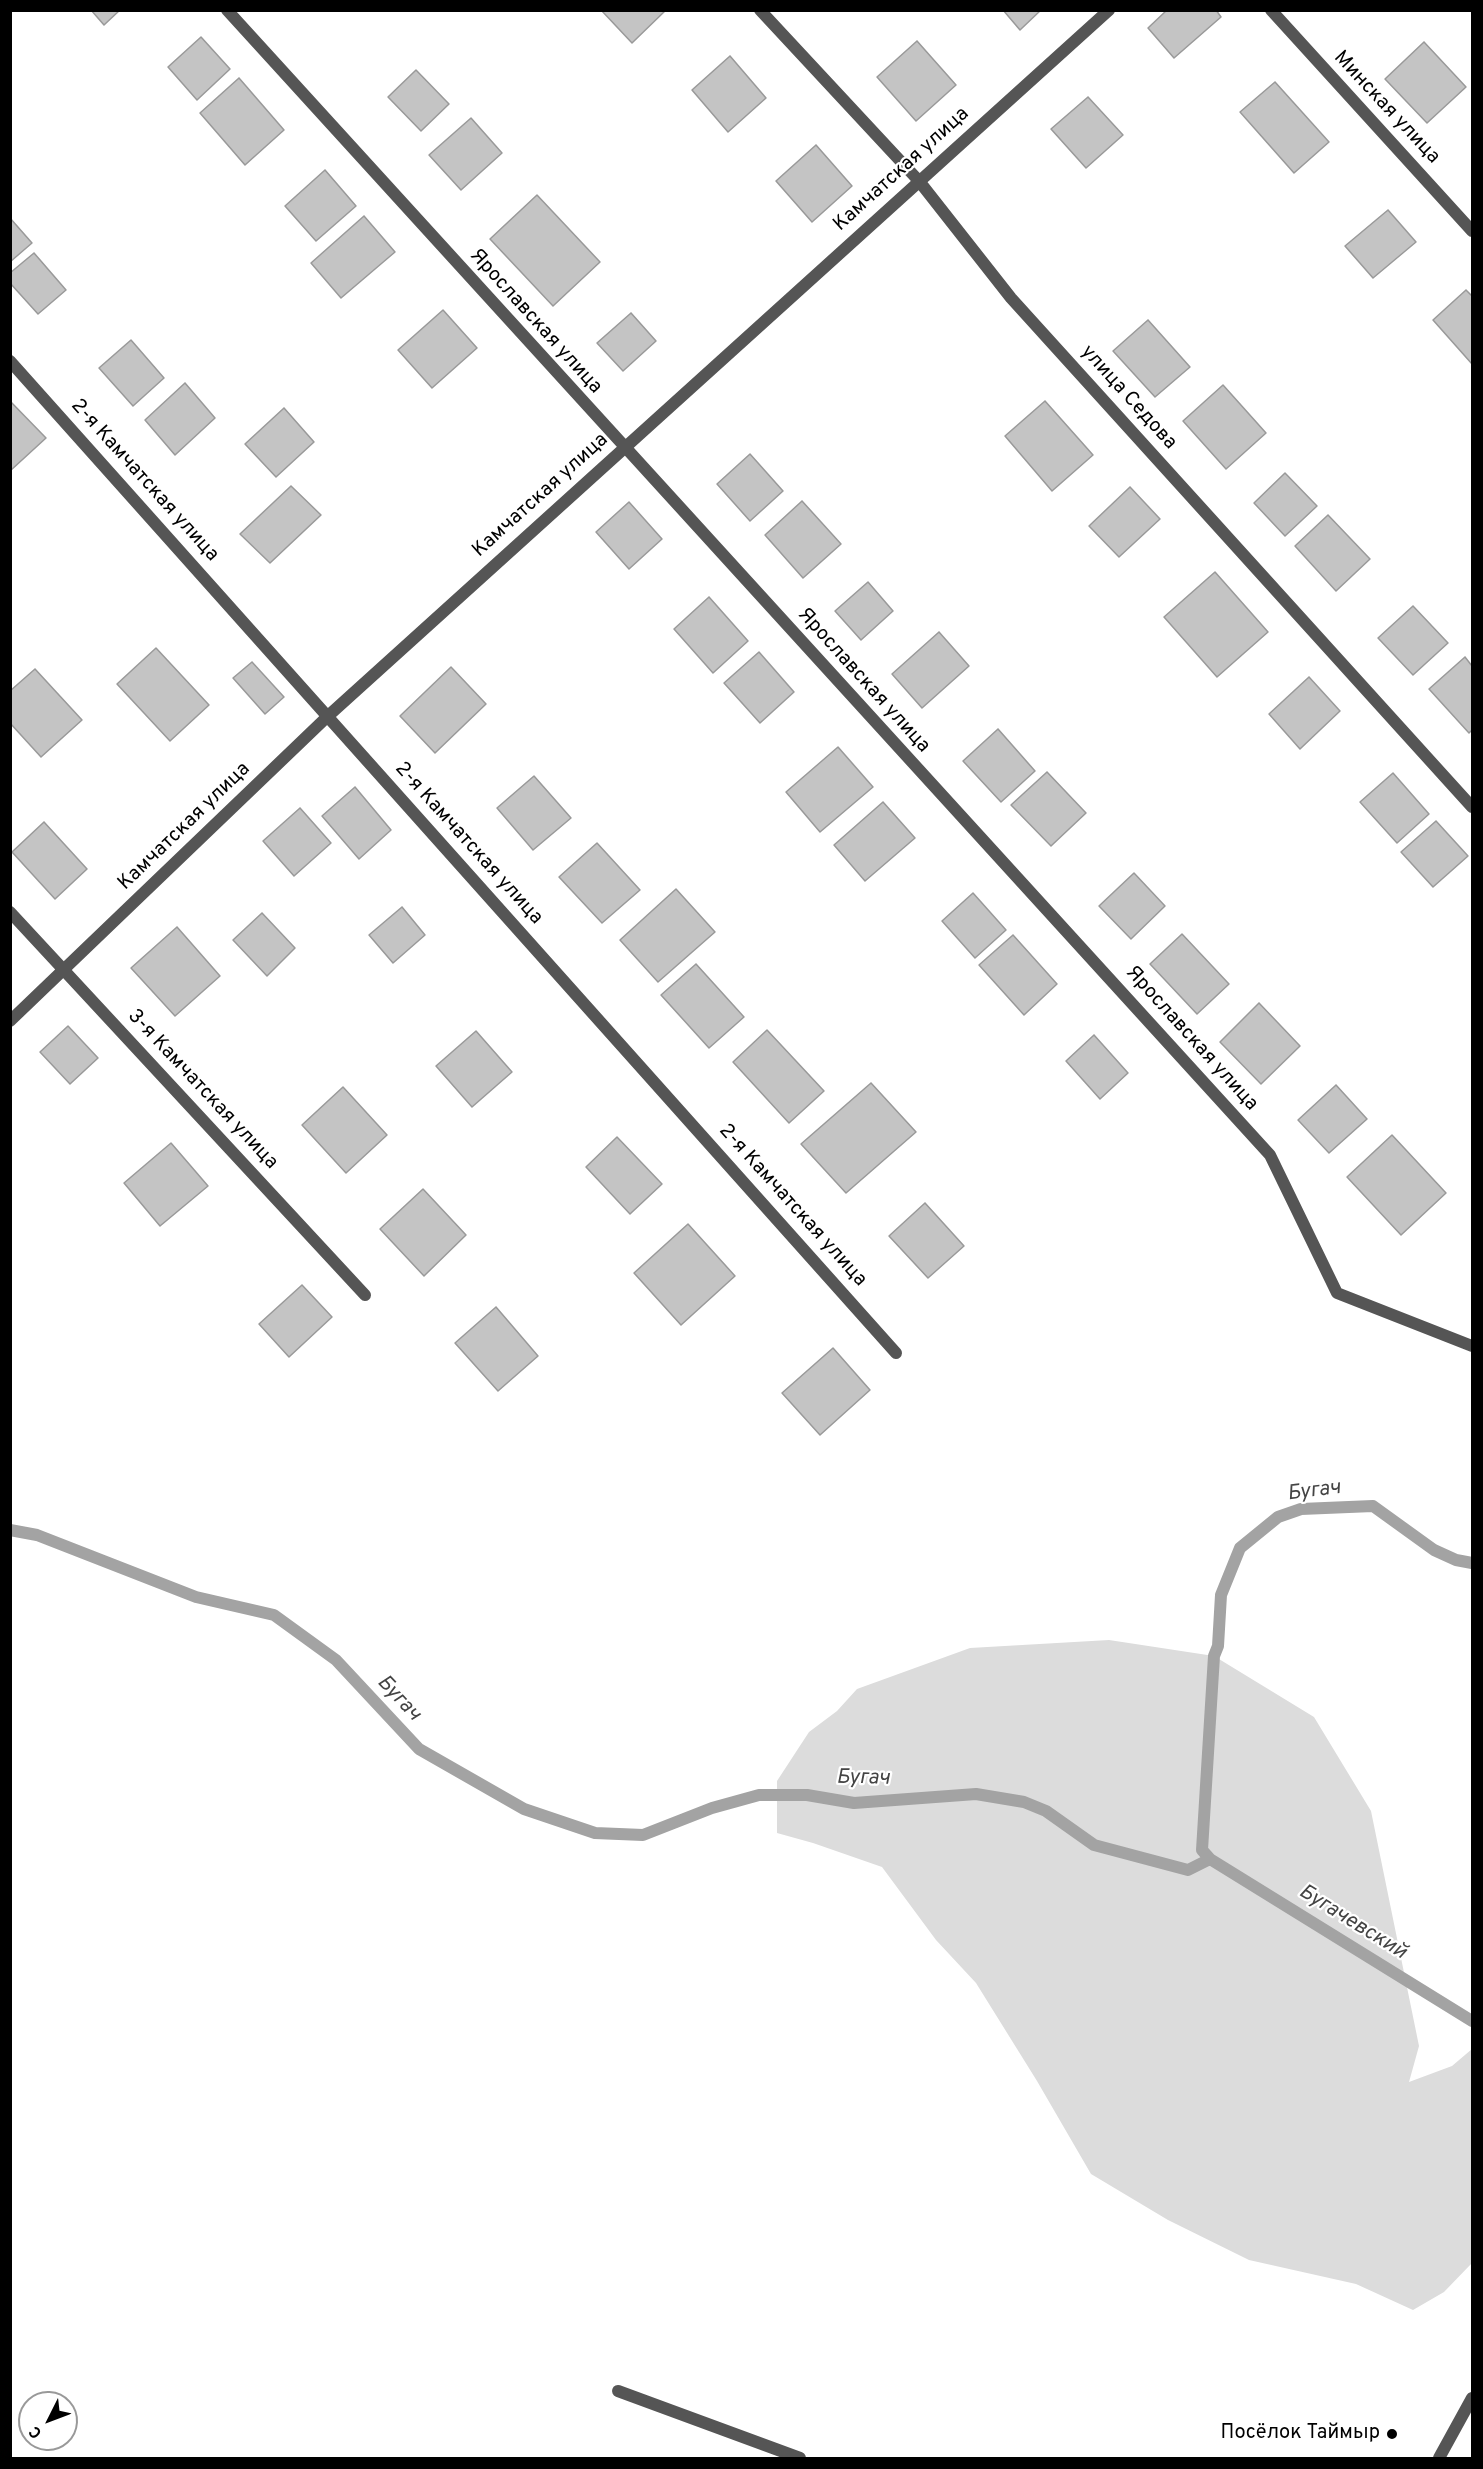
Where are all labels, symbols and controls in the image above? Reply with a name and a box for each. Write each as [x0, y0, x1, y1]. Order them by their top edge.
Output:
street label: Минская улица [1328, 47, 1444, 169]
street label: Камчатская улица [829, 103, 975, 237]
street label: Ярославская улица [464, 244, 606, 400]
street label: улица Седова [1075, 341, 1181, 455]
street label: 2-я Камчатская улица [65, 395, 223, 567]
street label: Камчатская улица [468, 429, 614, 563]
street label: Ярославская улица [792, 603, 934, 759]
street label: Камчатская улица [114, 758, 256, 896]
street label: 2-я Камчатская улица [389, 758, 547, 930]
street label: Ярославская улица [1120, 961, 1262, 1117]
street label: 3-я Камчатская улица [122, 1005, 282, 1175]
street label: 2-я Камчатская улица [713, 1120, 871, 1292]
water label: Бугач [1286, 1476, 1342, 1508]
water label: Бугач [371, 1671, 425, 1727]
water label: Бугач [836, 1766, 890, 1792]
water label: Бугачевский [1294, 1880, 1410, 1966]
north arrow [18, 2391, 78, 2451]
text: С [25, 2421, 47, 2442]
place label: Посёлок Таймыр [1221, 2422, 1380, 2446]
marker: Посёлок Таймыр [1385, 2427, 1399, 2441]

